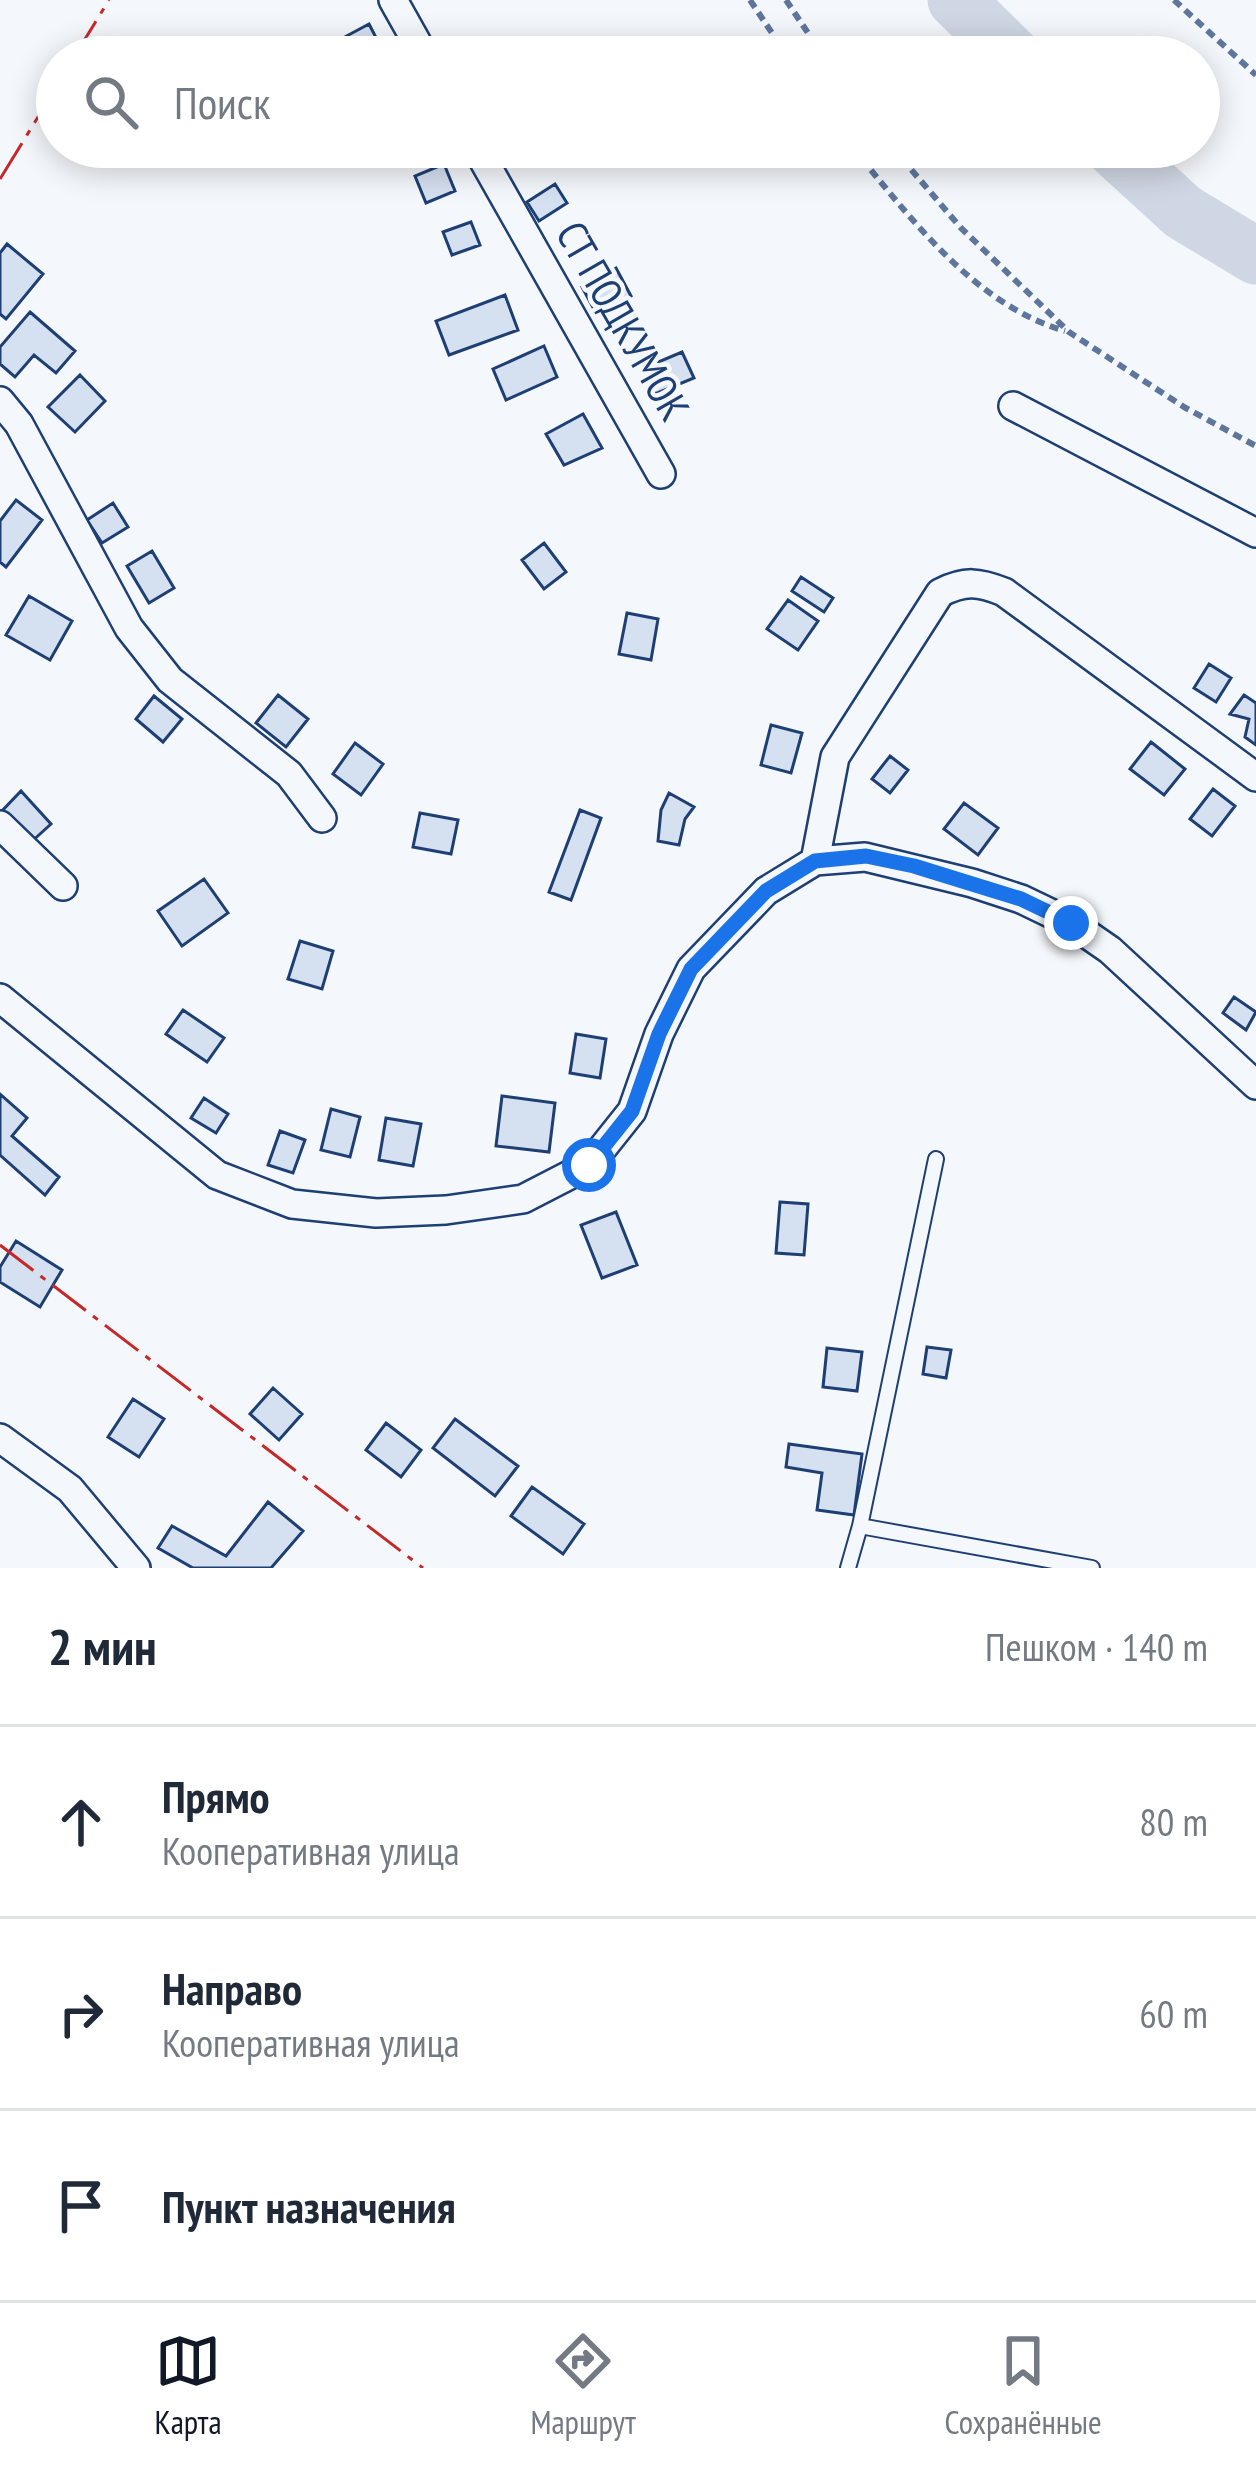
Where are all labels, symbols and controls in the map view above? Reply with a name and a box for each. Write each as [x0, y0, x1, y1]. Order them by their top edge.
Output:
search box [36, 36, 1220, 168]
icon: search [78, 69, 144, 135]
text: Поиск [174, 73, 270, 131]
street label: СТ ПОДКУМОК [544, 211, 702, 430]
route end [1044, 896, 1098, 950]
route start [562, 1138, 616, 1192]
text: 2 мин [48, 1613, 157, 1679]
text: Пешком · 140 m [985, 1621, 1208, 1672]
text: Прямо [162, 1767, 270, 1825]
icon: ahead [48, 1789, 114, 1855]
text: 80 m [1139, 1796, 1208, 1847]
text: Кооперативная улица [162, 1825, 460, 1876]
text: Направо [162, 1959, 302, 2017]
icon: right [48, 1981, 114, 2047]
text: 60 m [1139, 1988, 1208, 2039]
text: Кооперативная улица [162, 2017, 460, 2068]
icon: arrive [48, 2173, 114, 2239]
text: Пункт назначения [162, 2177, 456, 2235]
tab: Карта [154, 2328, 222, 2443]
tab: Маршрут [530, 2328, 636, 2443]
tab: Сохранённые [945, 2328, 1102, 2443]

